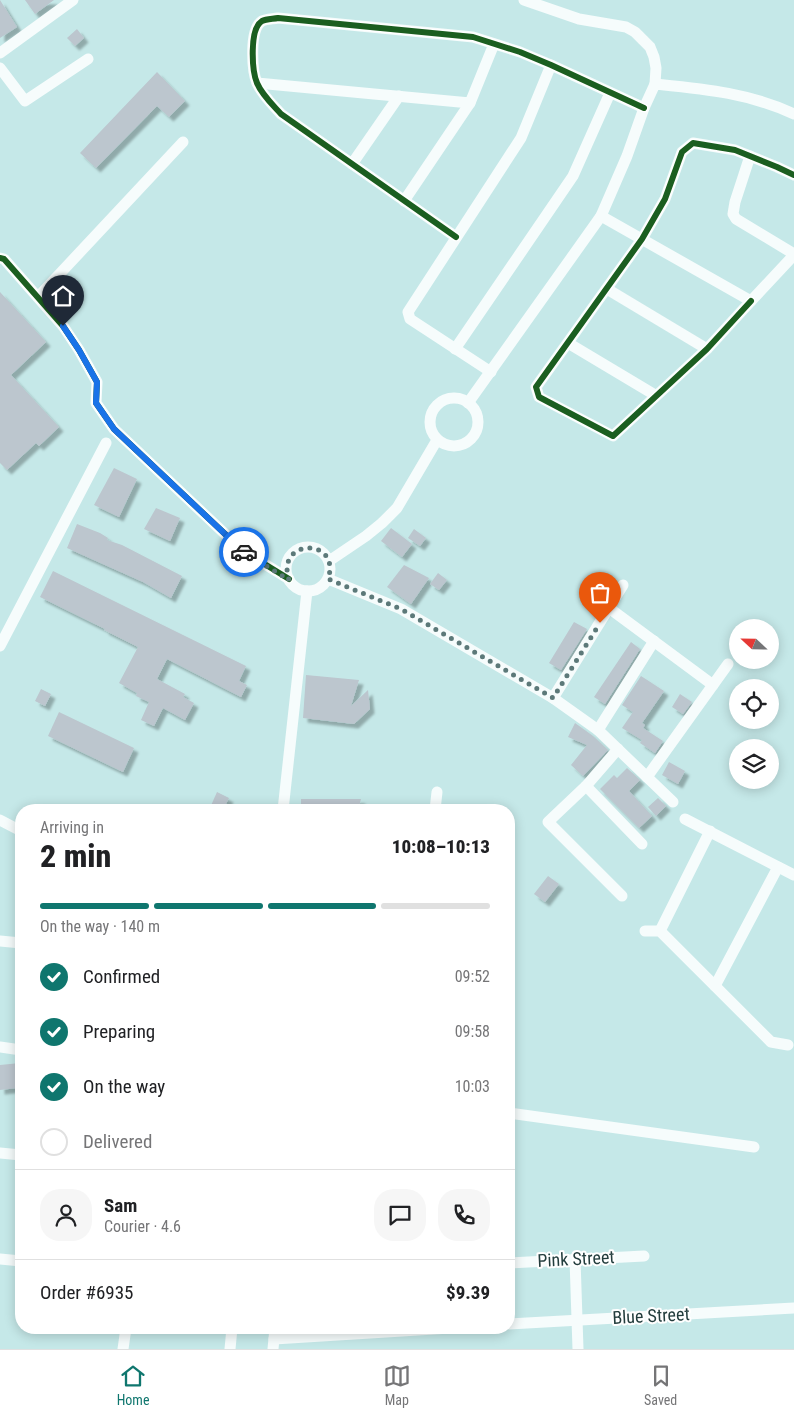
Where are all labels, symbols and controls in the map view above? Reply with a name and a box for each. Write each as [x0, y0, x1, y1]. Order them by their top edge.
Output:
pin [42, 275, 84, 326]
icon: home [49, 282, 77, 310]
courier [219, 527, 269, 577]
icon: car [230, 538, 258, 566]
pin [579, 572, 621, 623]
icon: bag [586, 579, 614, 607]
north arrow [729, 619, 779, 669]
map controls [729, 619, 779, 789]
button: locate [729, 679, 779, 729]
button: layers [729, 739, 779, 789]
text: Arriving in [40, 818, 104, 837]
text: 10:08–10:13 [392, 835, 490, 858]
text: 2 min [40, 837, 111, 875]
text: On the way · 140 m [40, 917, 160, 936]
icon: check [40, 963, 68, 991]
text: Confirmed [83, 965, 160, 988]
text: 09:52 [455, 967, 490, 986]
icon: check [40, 1018, 68, 1046]
text: Preparing [83, 1020, 155, 1043]
text: 09:58 [455, 1022, 490, 1041]
icon: check [40, 1073, 68, 1101]
text: On the way [83, 1075, 165, 1098]
text: 10:03 [455, 1077, 490, 1096]
text: Delivered [83, 1130, 152, 1153]
button: person [40, 1189, 92, 1241]
button: chat [374, 1189, 426, 1241]
button: phone [438, 1189, 490, 1241]
text: Sam [104, 1194, 137, 1217]
text: Courier · 4.6 [104, 1217, 181, 1236]
street label: Pink Street [537, 1246, 615, 1271]
text: Order #6935 [40, 1281, 133, 1304]
text: $9.39 [446, 1281, 490, 1304]
street label: Blue Street [612, 1303, 690, 1328]
tab: Home [117, 1362, 149, 1408]
tab: Map [383, 1362, 411, 1408]
tab: Saved [644, 1362, 677, 1408]

